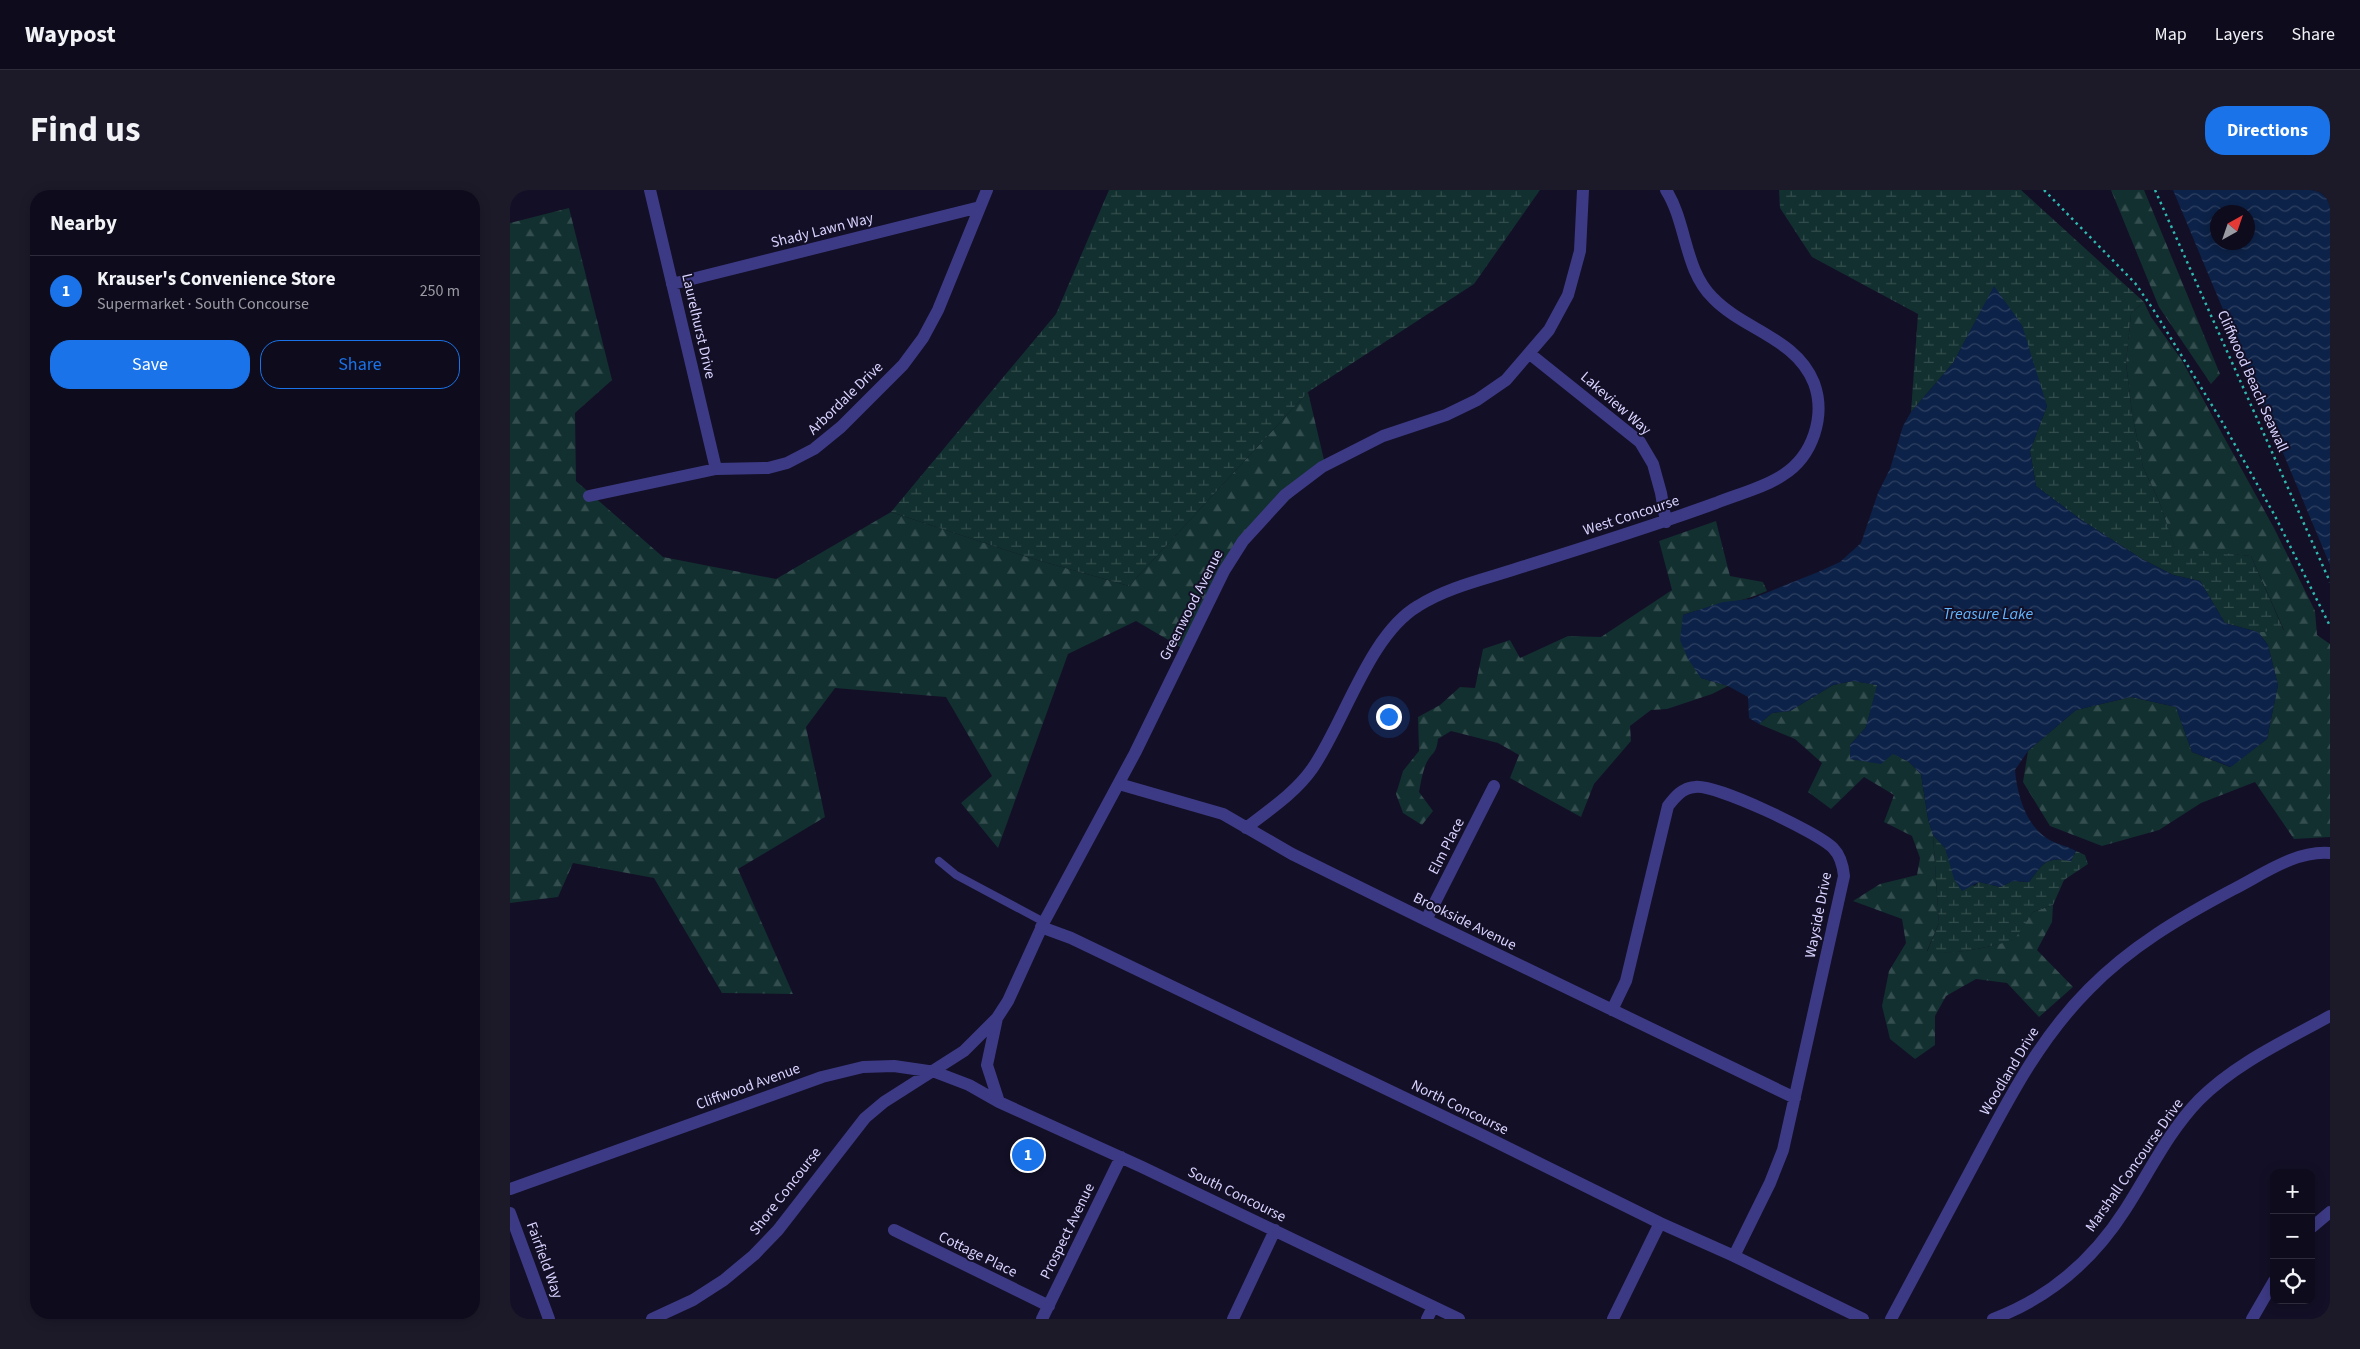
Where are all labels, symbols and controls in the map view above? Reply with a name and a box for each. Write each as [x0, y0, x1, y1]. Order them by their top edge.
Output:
text: Waypost [25, 17, 116, 52]
text: Map [2155, 22, 2187, 47]
text: Layers [2215, 22, 2264, 47]
text: Share [2292, 22, 2335, 47]
text: Find us [30, 105, 140, 155]
button: Directions [2205, 106, 2330, 155]
north arrow [2210, 205, 2255, 250]
text: Nearby [50, 208, 117, 238]
street label: Shady Lawn Way [769, 208, 876, 253]
text: Krauser's Convenience Store [97, 266, 336, 293]
street label: Laurelhurst Drive [676, 271, 721, 381]
text: 1 [62, 280, 70, 302]
text: 250 m [420, 280, 460, 302]
text: Supermarket · South Concourse [97, 293, 309, 315]
street label: Cliffwood Beach Seawall [2212, 307, 2293, 456]
button: Save [50, 340, 250, 389]
button: Share [260, 340, 460, 389]
street label: Arbordale Drive [803, 357, 888, 440]
street label: Lakeview Way [1576, 367, 1656, 440]
street label: West Concourse [1580, 490, 1682, 541]
street label: Greenwood Avenue [1154, 546, 1228, 664]
water label: Treasure Lake [1943, 603, 2033, 625]
your location [1376, 704, 1402, 730]
street label: Elm Place [1423, 814, 1470, 878]
street label: Wayside Drive [1800, 870, 1837, 960]
street label: Brookside Avenue [1410, 887, 1520, 956]
street label: Woodland Drive [1975, 1023, 2044, 1119]
street label: Cliffwood Avenue [693, 1058, 803, 1115]
street label: North Concourse [1408, 1075, 1512, 1140]
street label: Marshall Concourse Drive [2080, 1094, 2188, 1236]
pin: 1 [1012, 1136, 1044, 1174]
street label: Shore Concourse [744, 1143, 826, 1240]
street label: South Concourse [1184, 1162, 1290, 1227]
map controls [2270, 1169, 2315, 1304]
button: + [2270, 1169, 2315, 1214]
street label: Prospect Avenue [1035, 1180, 1100, 1283]
button: − [2270, 1214, 2315, 1259]
street label: Fairfield Way [521, 1219, 568, 1301]
street label: Cottage Place [935, 1226, 1021, 1283]
button: locate [2270, 1259, 2315, 1304]

